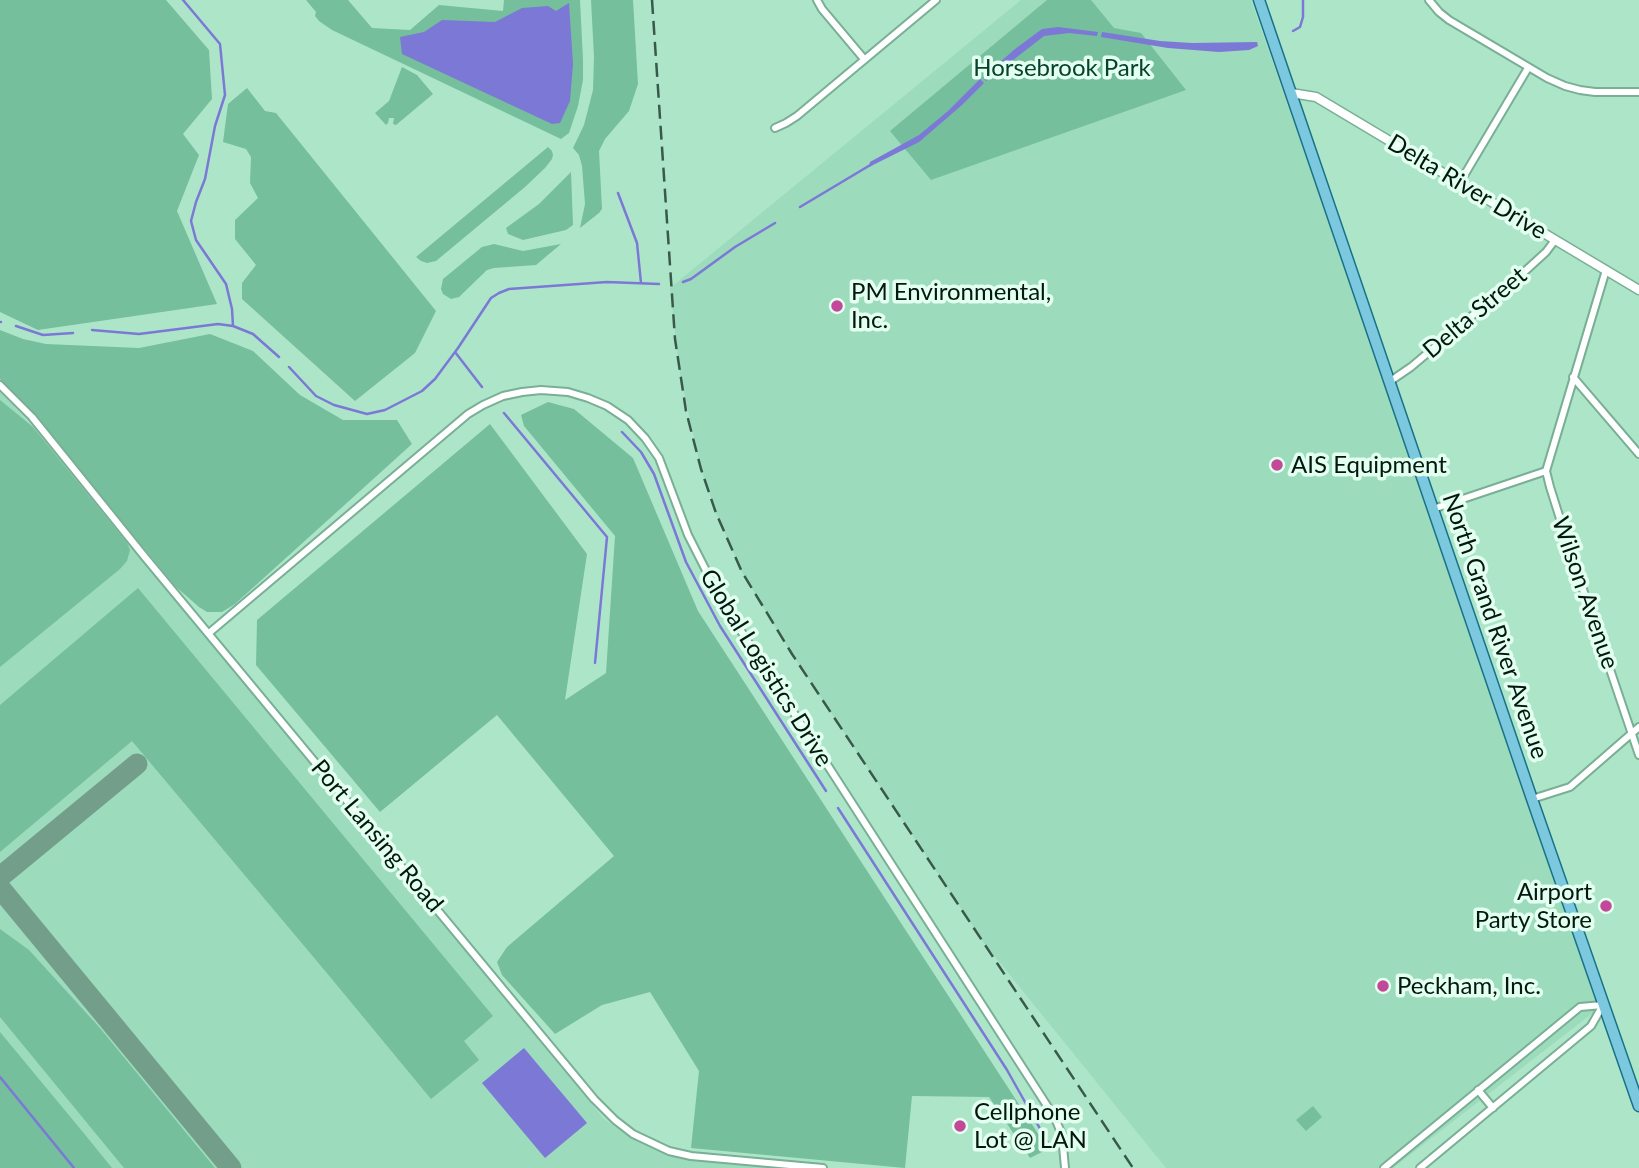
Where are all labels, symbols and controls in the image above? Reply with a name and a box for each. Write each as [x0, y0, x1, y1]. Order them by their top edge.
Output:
park label: Horsebrook Park [973, 54, 1151, 82]
street label: Delta River Drive [1382, 128, 1552, 246]
street label: Delta Street [1417, 261, 1533, 365]
place label: PM Environmental, Inc. [851, 278, 1051, 334]
marker: PM Environmental, Inc. [829, 298, 845, 314]
place label: AIS Equipment [1291, 451, 1447, 479]
marker: AIS Equipment [1269, 457, 1285, 473]
street label: North Grand River Avenue [1436, 489, 1554, 763]
street label: Wilson Avenue [1545, 513, 1625, 673]
street label: Global Logistics Drive [694, 564, 838, 772]
street label: Port Lansing Road [305, 754, 449, 918]
place label: Airport Party Store [1475, 878, 1592, 934]
marker: Airport Party Store [1598, 898, 1614, 914]
place label: Peckham, Inc. [1397, 972, 1541, 1000]
marker: Peckham, Inc. [1375, 978, 1391, 994]
place label: Cellphone Lot @ LAN [974, 1098, 1087, 1154]
marker: Cellphone Lot @ LAN [952, 1118, 968, 1134]

